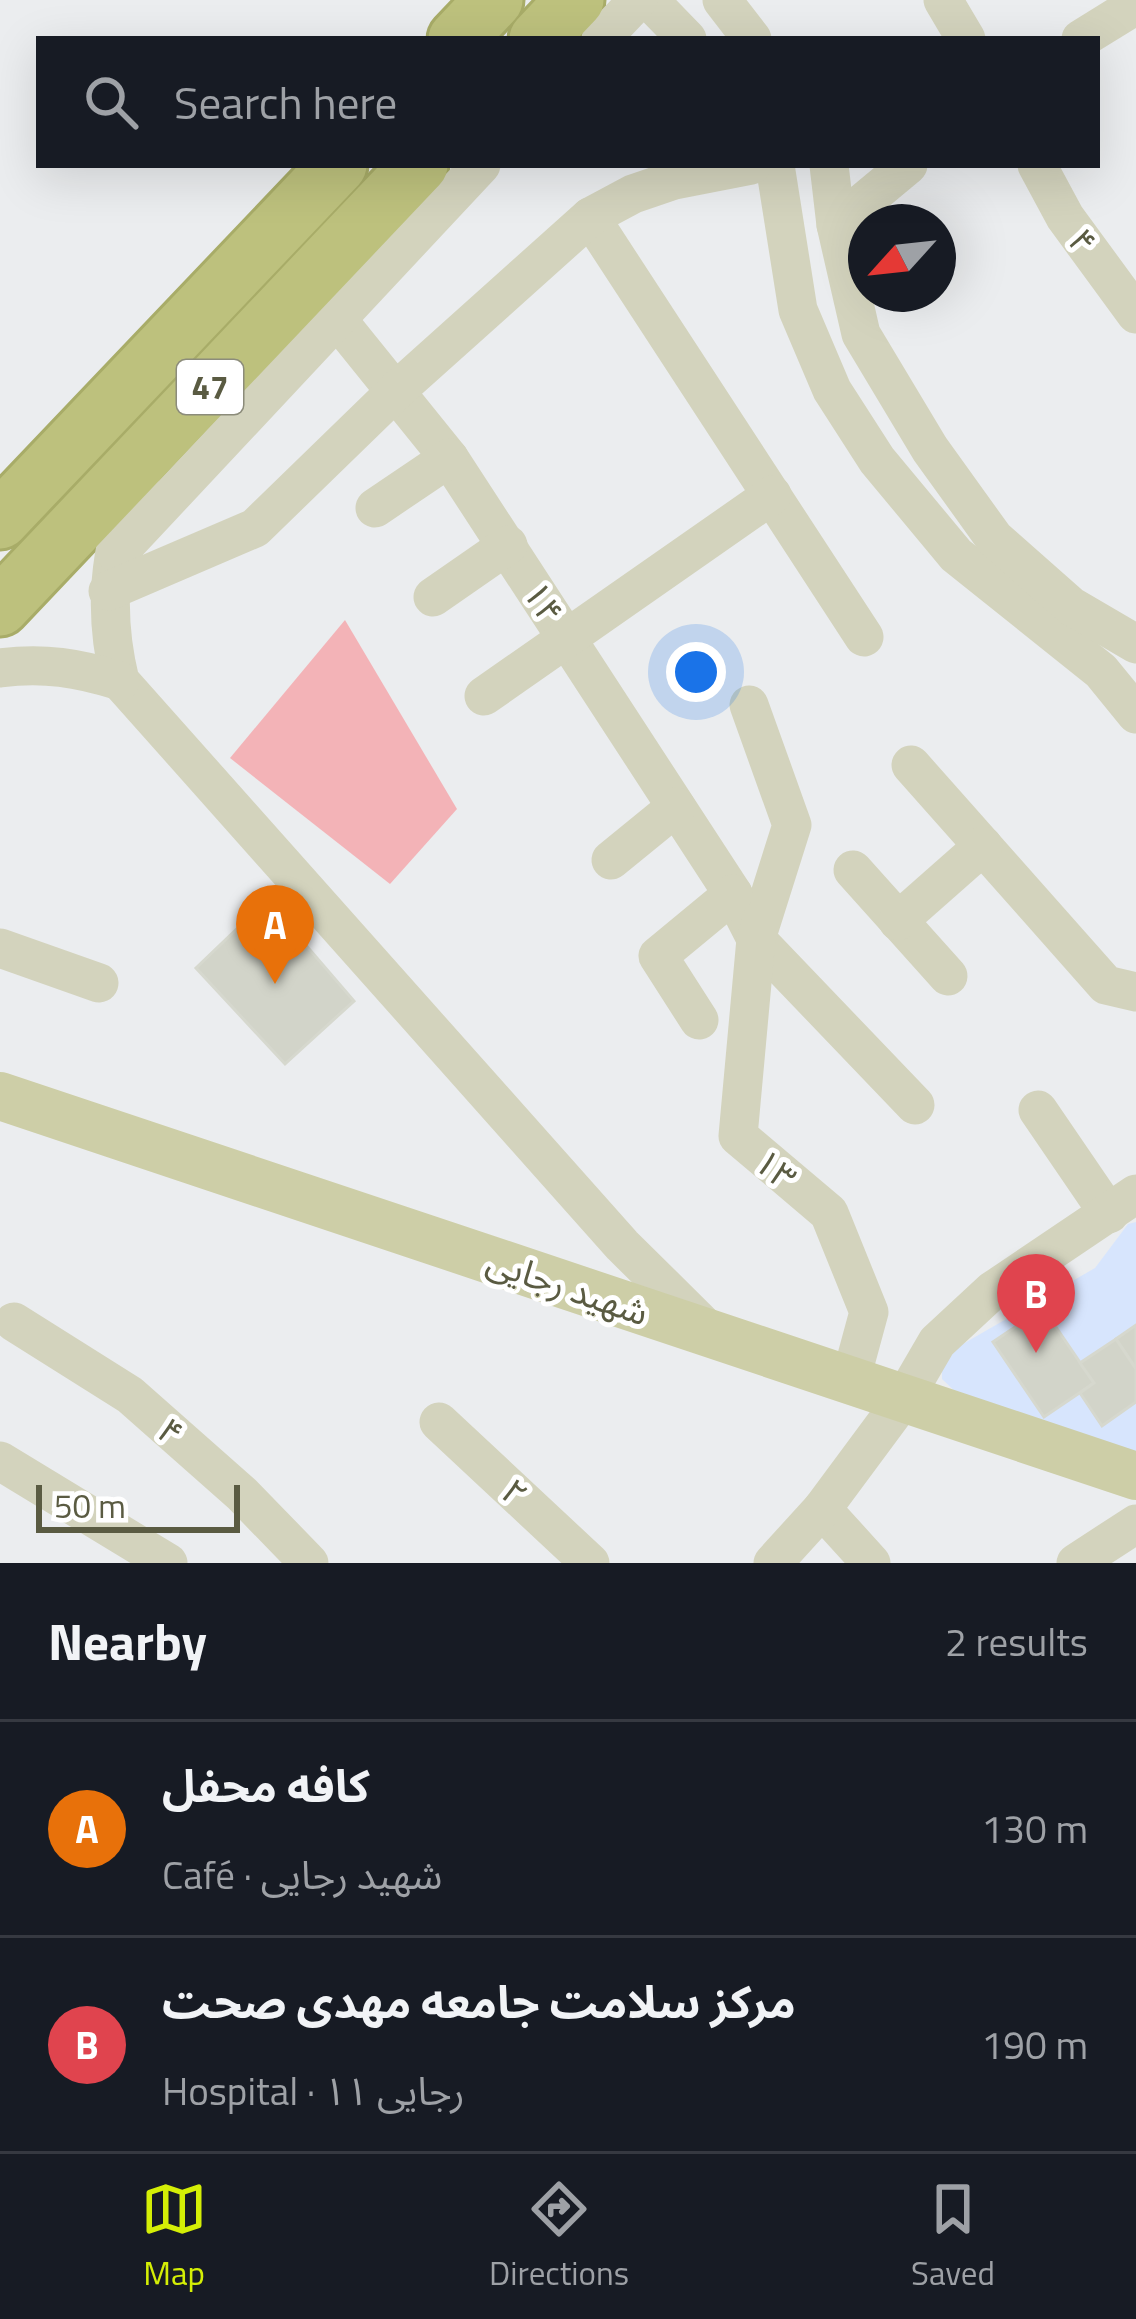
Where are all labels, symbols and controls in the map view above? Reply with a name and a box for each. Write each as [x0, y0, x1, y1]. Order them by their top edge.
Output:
search box [36, 36, 1100, 168]
text: Search here [174, 68, 397, 136]
icon: search [78, 69, 144, 135]
north arrow [848, 204, 956, 312]
street label: ۴ [1055, 217, 1111, 265]
road number: 47 [177, 360, 243, 414]
street label: ۱۴ [510, 570, 578, 634]
your location [666, 642, 726, 702]
pin: A [236, 885, 314, 984]
street label: ۱۳ [743, 1135, 809, 1203]
street label: شهید رجایی [480, 1233, 656, 1339]
pin: B [997, 1254, 1075, 1353]
street label: ۴ [145, 1404, 197, 1458]
street label: ۲ [489, 1465, 541, 1519]
scale bar [36, 1479, 240, 1532]
text: 50 m [54, 1481, 126, 1531]
text: Nearby [48, 1602, 207, 1680]
text: 2 results [945, 1612, 1088, 1671]
text: کافه محفل [162, 1751, 369, 1819]
text: A [75, 1799, 99, 1858]
text: 130 m [981, 1799, 1088, 1858]
text: Café · شهید رجایی [162, 1845, 442, 1904]
text: مرکز سلامت جامعه مهدی صحت [162, 1967, 796, 2035]
text: B [75, 2015, 99, 2074]
text: 190 m [981, 2015, 1088, 2074]
text: Hospital · رجایی ۱۱ [162, 2061, 464, 2120]
tab: Map [141, 2176, 207, 2298]
tab: Directions [489, 2176, 629, 2298]
tab: Saved [911, 2176, 995, 2298]

